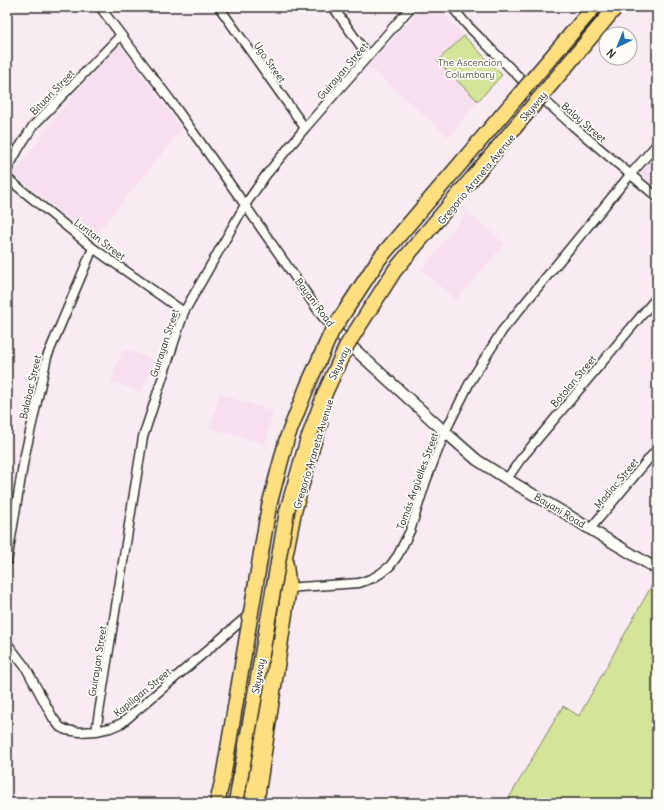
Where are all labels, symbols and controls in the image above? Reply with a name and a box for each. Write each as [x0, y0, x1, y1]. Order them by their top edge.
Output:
north arrow [598, 26, 638, 66]
street label: Ugo Street [251, 39, 289, 86]
street label: Guirayan Street [314, 40, 371, 102]
text: N [604, 46, 619, 61]
park label: The Ascencion Columbary [438, 56, 502, 81]
street label: Bituan Street [27, 66, 78, 118]
street label: Skyway [517, 89, 550, 124]
street label: Baloy Street [559, 99, 609, 146]
street label: Gregorio Araneta Avenue [435, 131, 518, 227]
street label: Luntan Street [72, 216, 128, 263]
street label: Bayani Road [292, 275, 337, 329]
street label: Guirayan Street [147, 307, 182, 379]
street label: Skyway [326, 344, 353, 382]
street label: Botolan Street [548, 352, 599, 410]
street label: Balabac Street [17, 353, 44, 421]
street label: Gregorio Araneta Avenue [291, 398, 336, 511]
street label: Tomás Argüelles Street [394, 430, 441, 531]
street label: Madiac Street [592, 455, 642, 511]
street label: Bayani Road [532, 490, 588, 531]
street label: Guirayan Street [86, 624, 110, 697]
street label: Skyway [249, 657, 268, 695]
street label: Kapiligan Street [111, 665, 174, 720]

